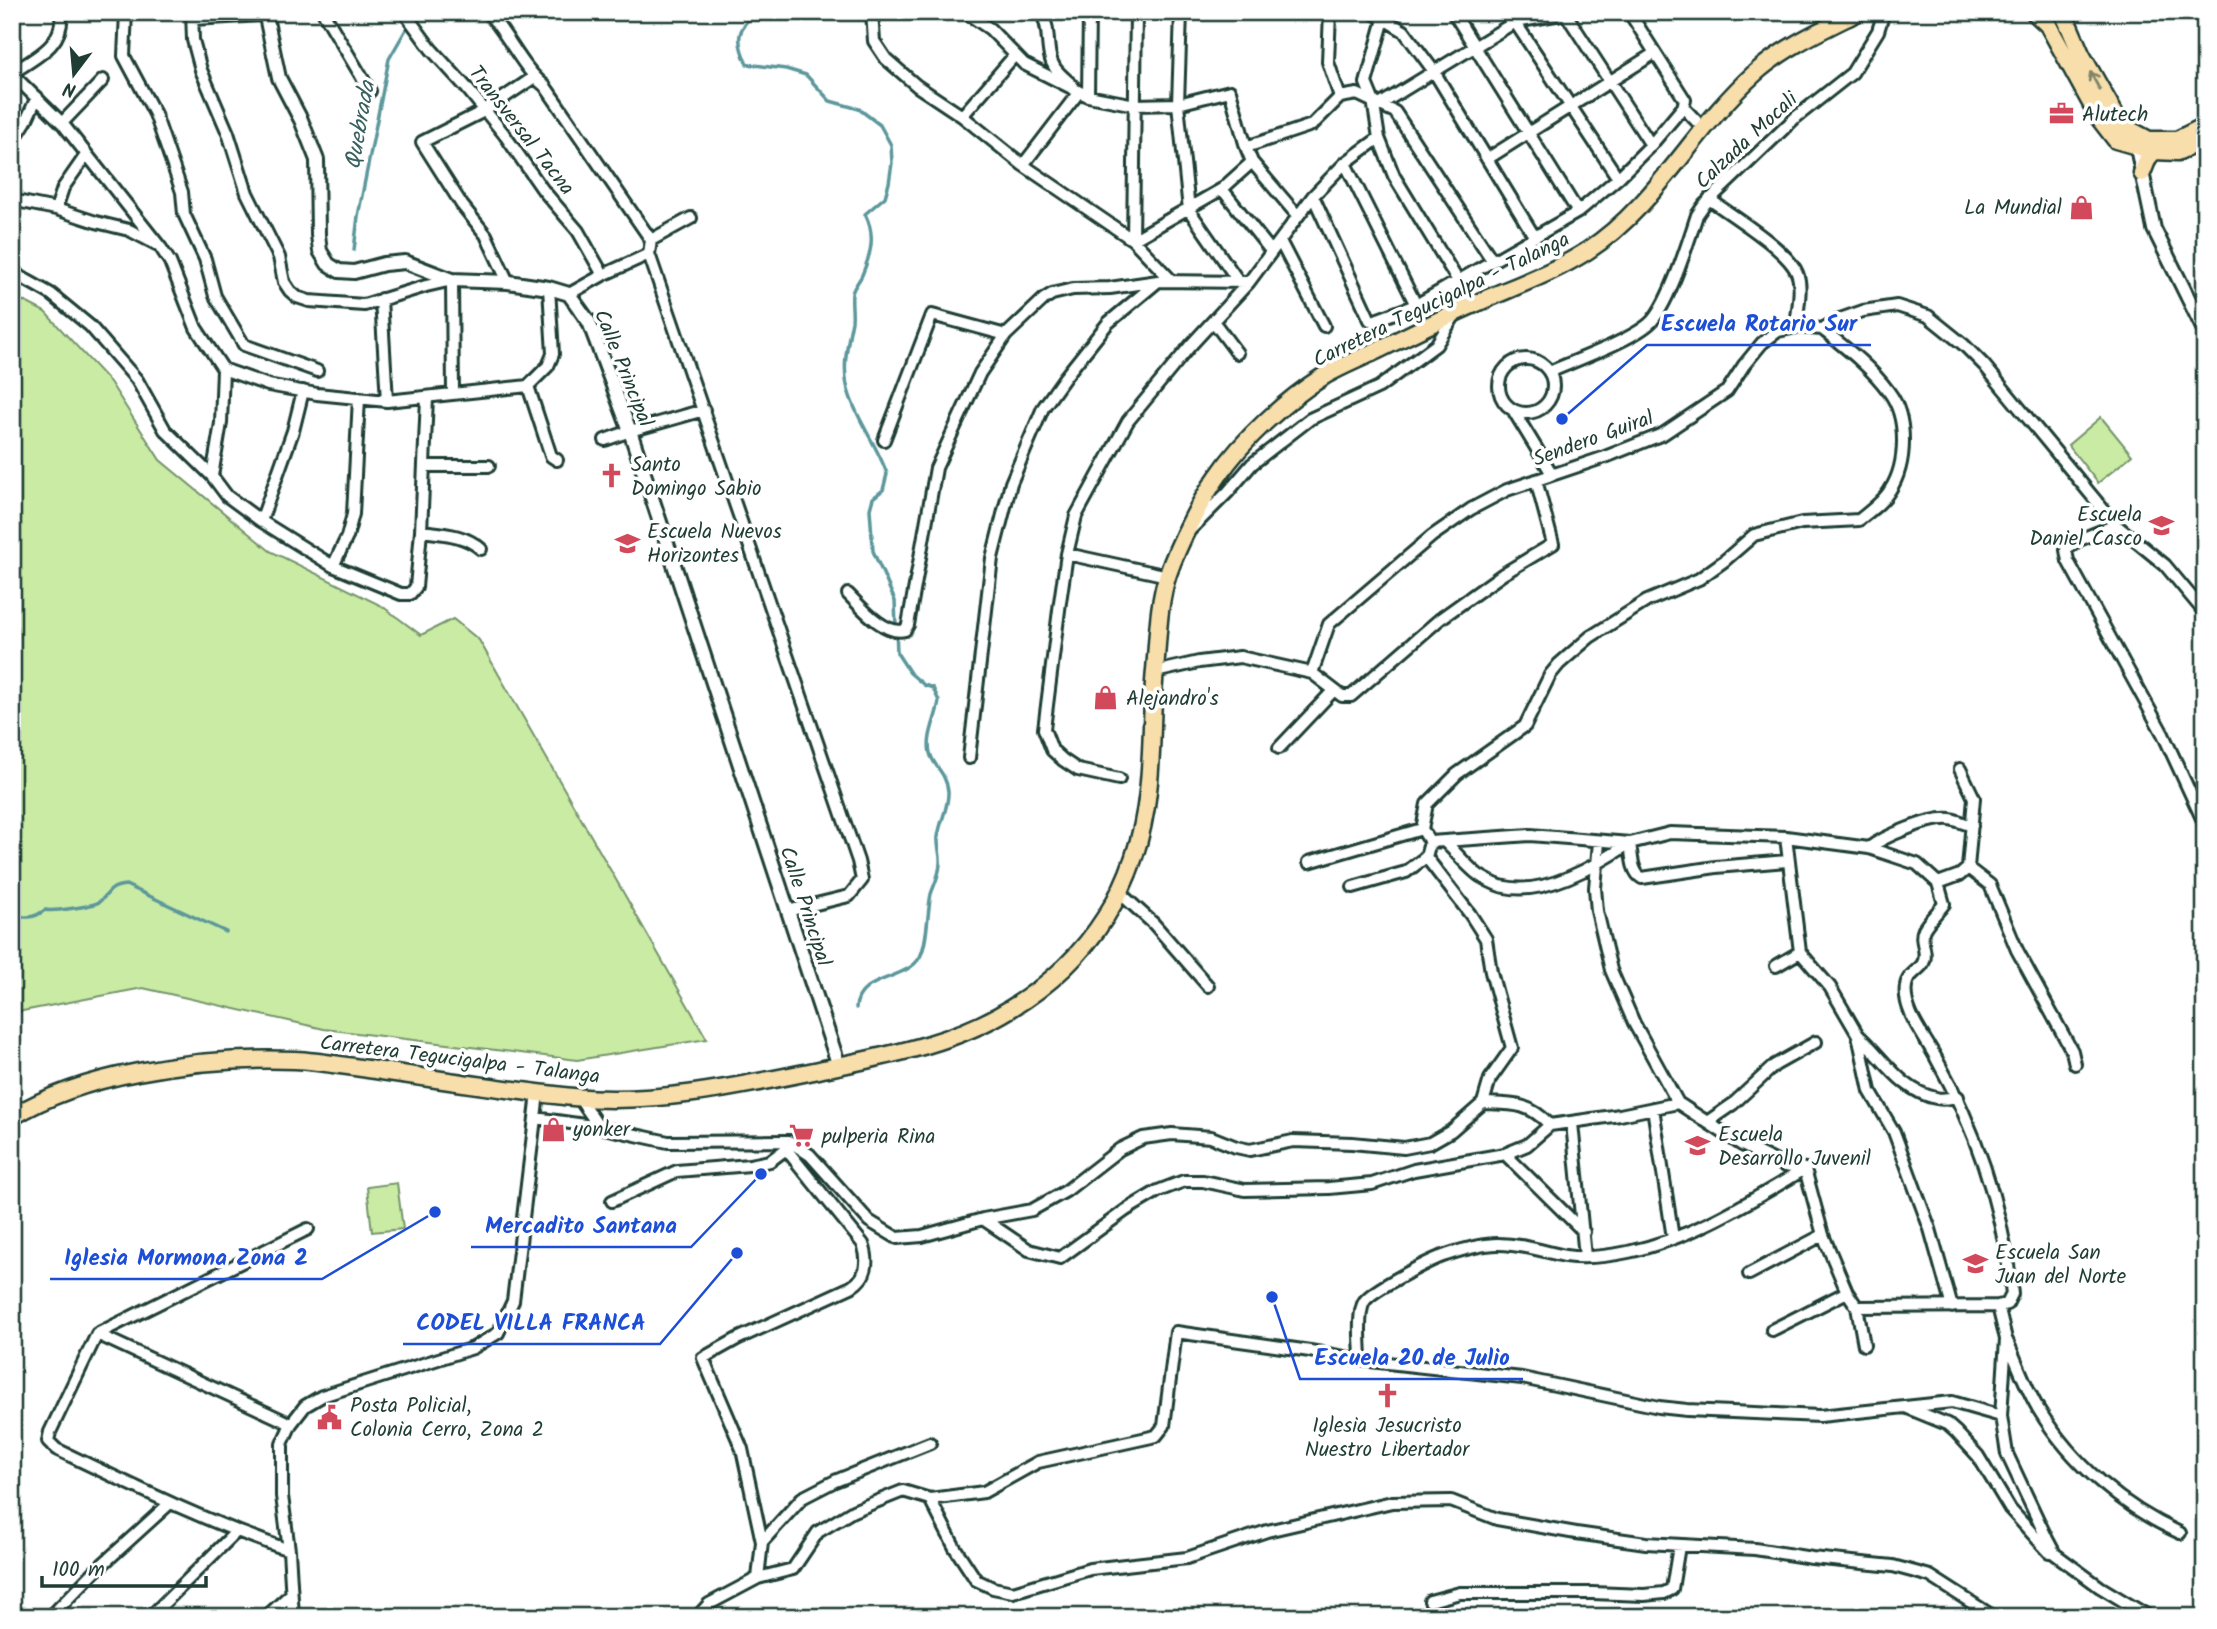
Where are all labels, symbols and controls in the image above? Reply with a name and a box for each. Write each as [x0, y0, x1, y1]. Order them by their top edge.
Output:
north arrow [38, 38, 108, 108]
street label: Transversal Tacna [459, 59, 582, 203]
one-way arrow [2088, 71, 2102, 92]
text: N [60, 72, 80, 104]
water label: Quebrada [336, 76, 387, 172]
street label: Calzada Mocali [1688, 84, 1807, 198]
place label: Alutech [2082, 99, 2148, 132]
office icon: Alutech [2048, 100, 2076, 128]
place label: La Mundial [1964, 192, 2062, 225]
shop icon: La Mundial [2068, 193, 2096, 221]
street label: Carretera Tegucigalpa - Talanga [1308, 224, 1576, 377]
callout: Escuela Rotario Sur [1647, 301, 1871, 345]
street label: Calle Principal [584, 305, 661, 432]
text: Escuela Rotario Sur [1661, 307, 1859, 343]
street label: Sendero Guiral [1528, 402, 1659, 477]
place label: Santo Domingo Sabio [631, 449, 761, 506]
church icon: Santo Domingo Sabio [597, 462, 625, 490]
place label: Escuela Daniel Casco [2029, 499, 2142, 556]
school or university icon: Escuela Daniel Casco [2148, 512, 2176, 540]
place label: Escuela Nuevos Horizontes [647, 516, 782, 573]
school or university icon: Escuela Nuevos Horizontes [613, 529, 641, 557]
place label: Alejandro's [1126, 683, 1219, 716]
shop icon: Alejandro's [1092, 684, 1120, 712]
street label: Calle Principal [770, 842, 840, 971]
street label: Carretera Tegucigalpa - Talanga [318, 1027, 602, 1094]
place label: yonker [572, 1114, 631, 1147]
shop icon: yonker [539, 1115, 567, 1143]
place label: Escuela Desarrollo Juvenil [1718, 1119, 1871, 1176]
place label: pulperia Rina [821, 1121, 935, 1154]
supermarket icon: pulperia Rina [788, 1122, 816, 1150]
school or university icon: Escuela Desarrollo Juvenil [1684, 1132, 1712, 1160]
callout: Mercadito Santana [471, 1203, 691, 1247]
text: Mercadito Santana [485, 1209, 677, 1245]
callout: Iglesia Mormona Zona 2 [50, 1235, 322, 1279]
place label: Escuela San Juan del Norte [1995, 1237, 2127, 1294]
text: Iglesia Mormona Zona 2 [64, 1241, 308, 1277]
school or university icon: Escuela San Juan del Norte [1961, 1250, 1989, 1278]
callout: CODEL VILLA FRANCA [403, 1300, 660, 1344]
text: CODEL VILLA FRANCA [416, 1306, 646, 1342]
callout: Escuela 20 de Julio [1300, 1335, 1523, 1379]
text: Escuela 20 de Julio [1314, 1341, 1510, 1377]
church icon: Iglesia Jesucristo Nuestro Libertador [1373, 1382, 1401, 1410]
place label: Posta Policial, Colonia Cerro, Zona 2 [350, 1390, 544, 1447]
public building icon: Posta Policial, Colonia Cerro, Zona 2 [316, 1403, 344, 1431]
place label: Iglesia Jesucristo Nuestro Libertador [1305, 1410, 1470, 1467]
scale bar [42, 1545, 206, 1589]
text: 100 m [52, 1554, 105, 1587]

